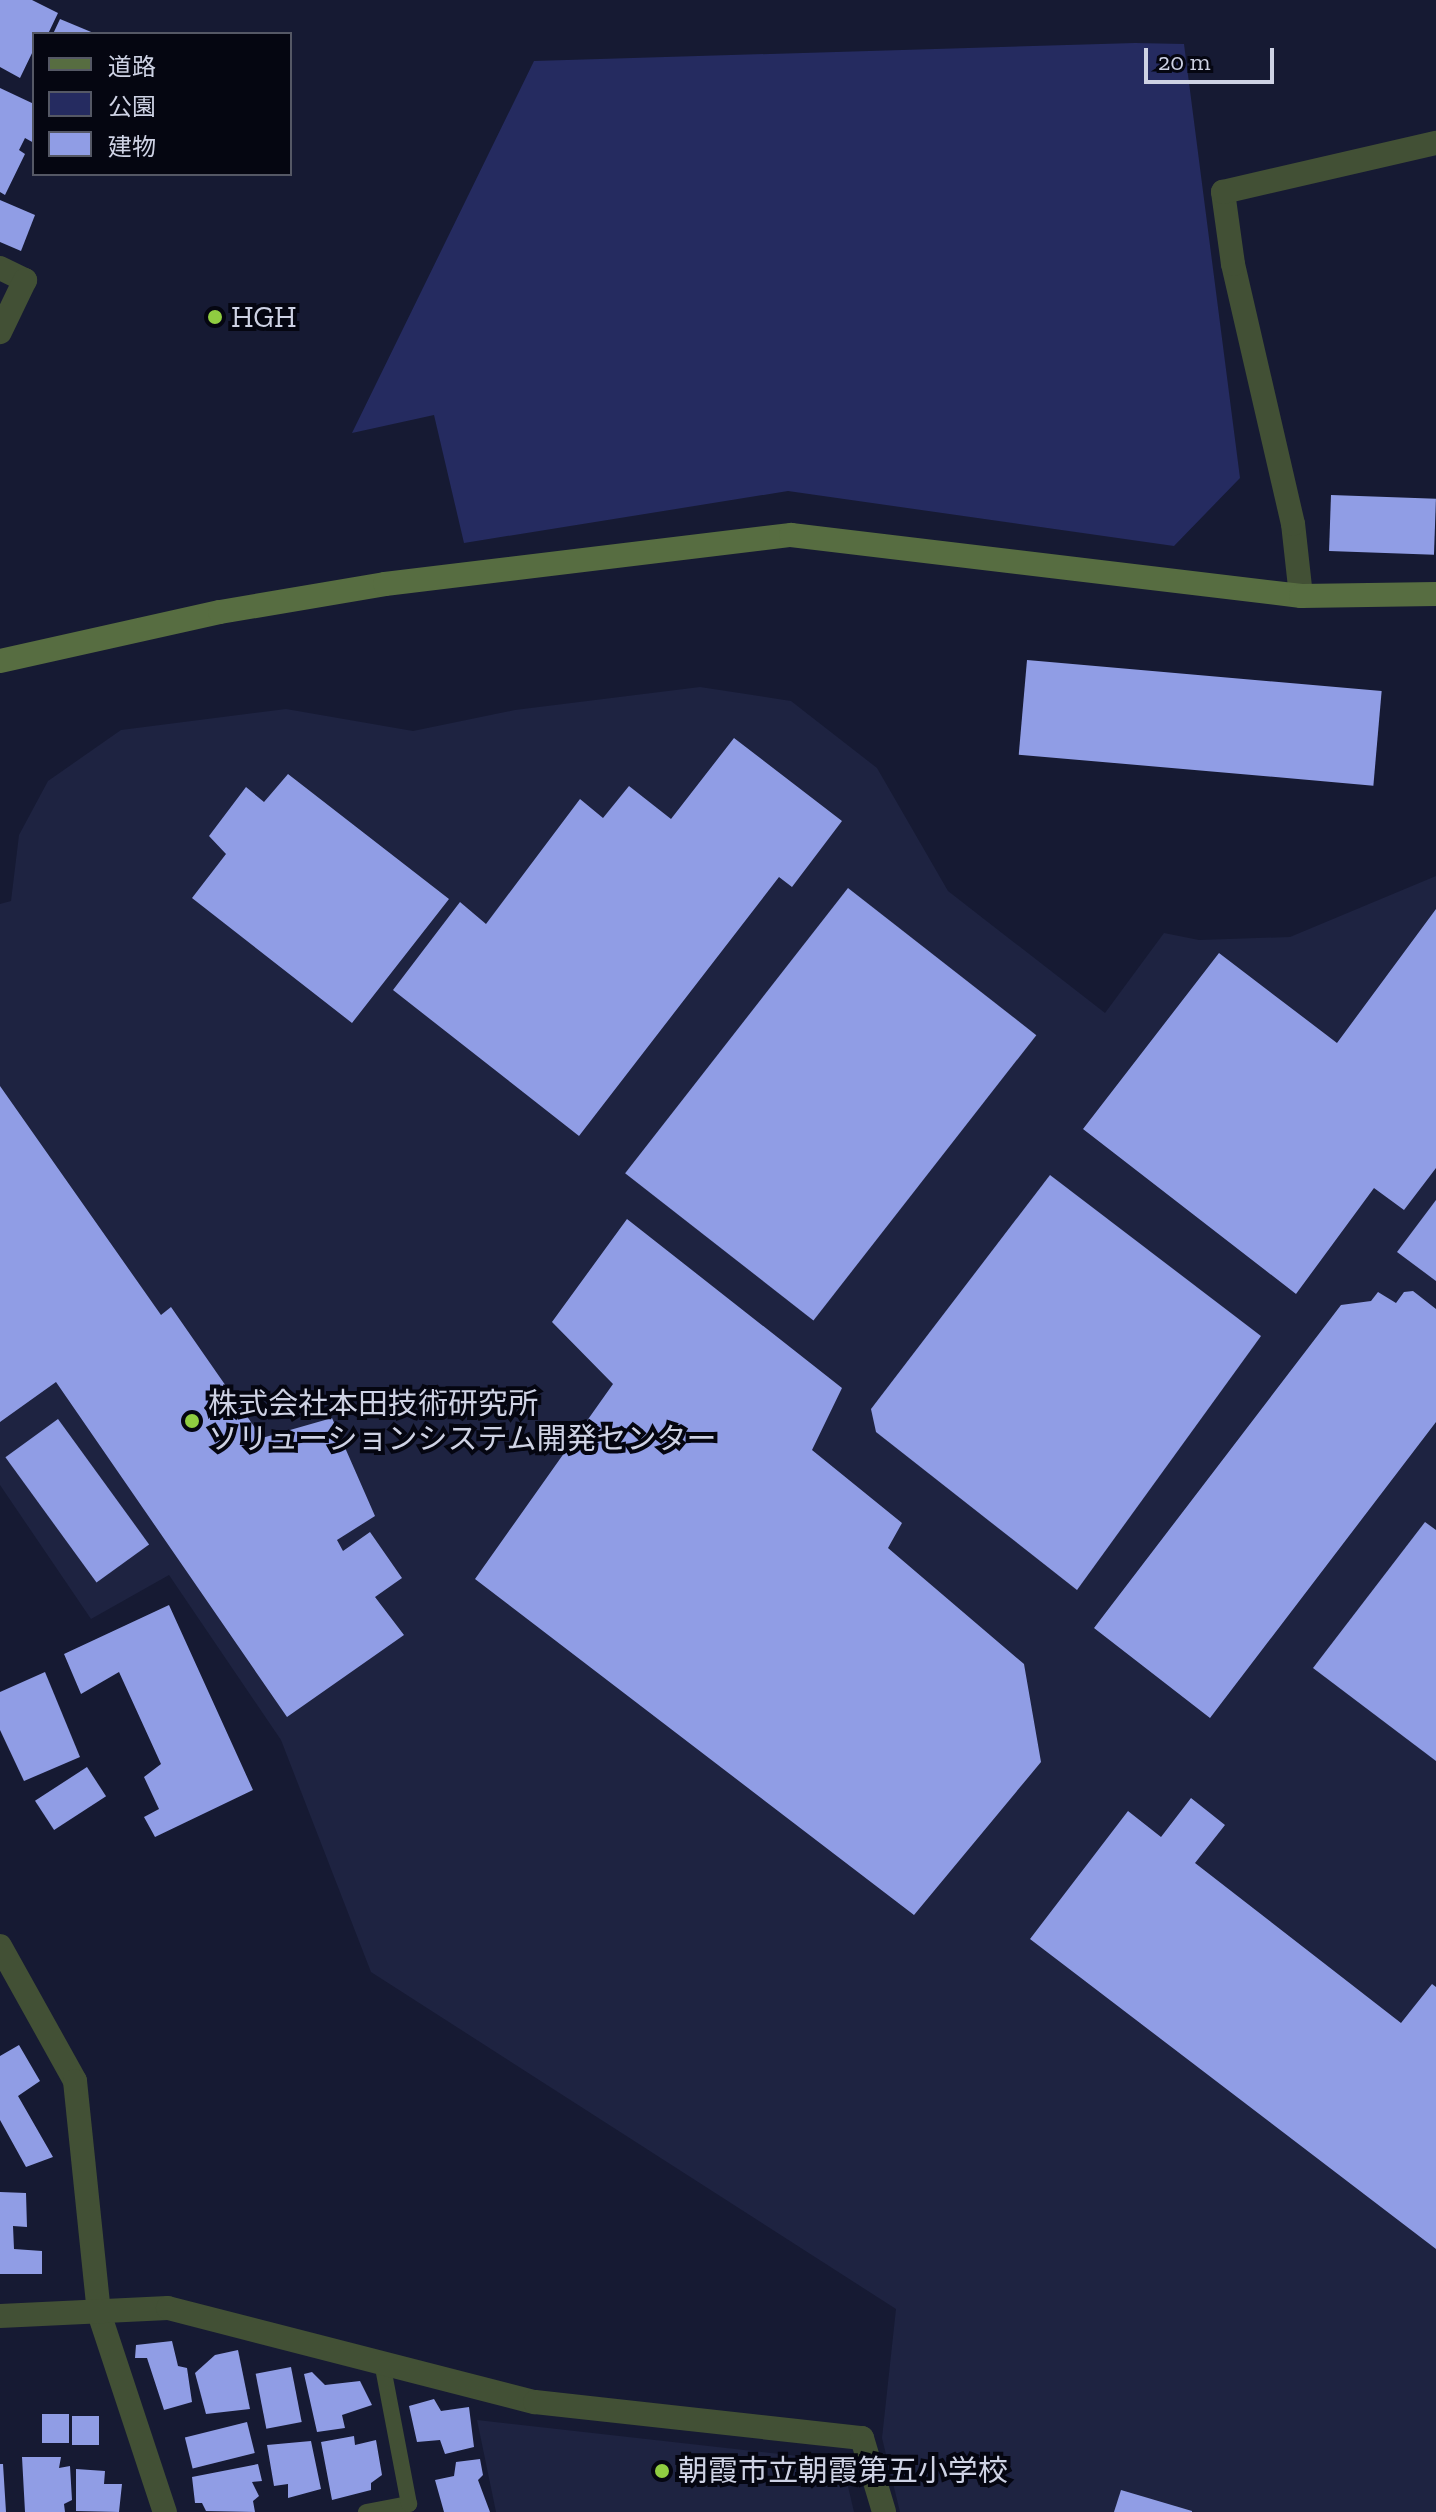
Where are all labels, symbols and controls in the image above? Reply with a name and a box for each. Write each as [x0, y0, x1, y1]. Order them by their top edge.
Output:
legend [32, 32, 292, 176]
scale bar [1148, 32, 1278, 82]
text: 20 m [1158, 47, 1210, 76]
text: 道路 [108, 52, 156, 81]
text: 公園 [108, 92, 156, 121]
text: 建物 [108, 132, 156, 161]
place label: HGH [231, 299, 297, 335]
marker: HGH [206, 308, 224, 326]
place label: 株式会社本田技術研究所 ソリューションシステム開発センター [208, 1386, 718, 1456]
marker: 株式会社本田技術研究所 ソリューションシステム開発センター [183, 1412, 201, 1430]
place label: 朝霞市立朝霞第五小学校 [678, 2453, 1008, 2489]
marker: 朝霞市立朝霞第五小学校 [653, 2462, 671, 2480]

